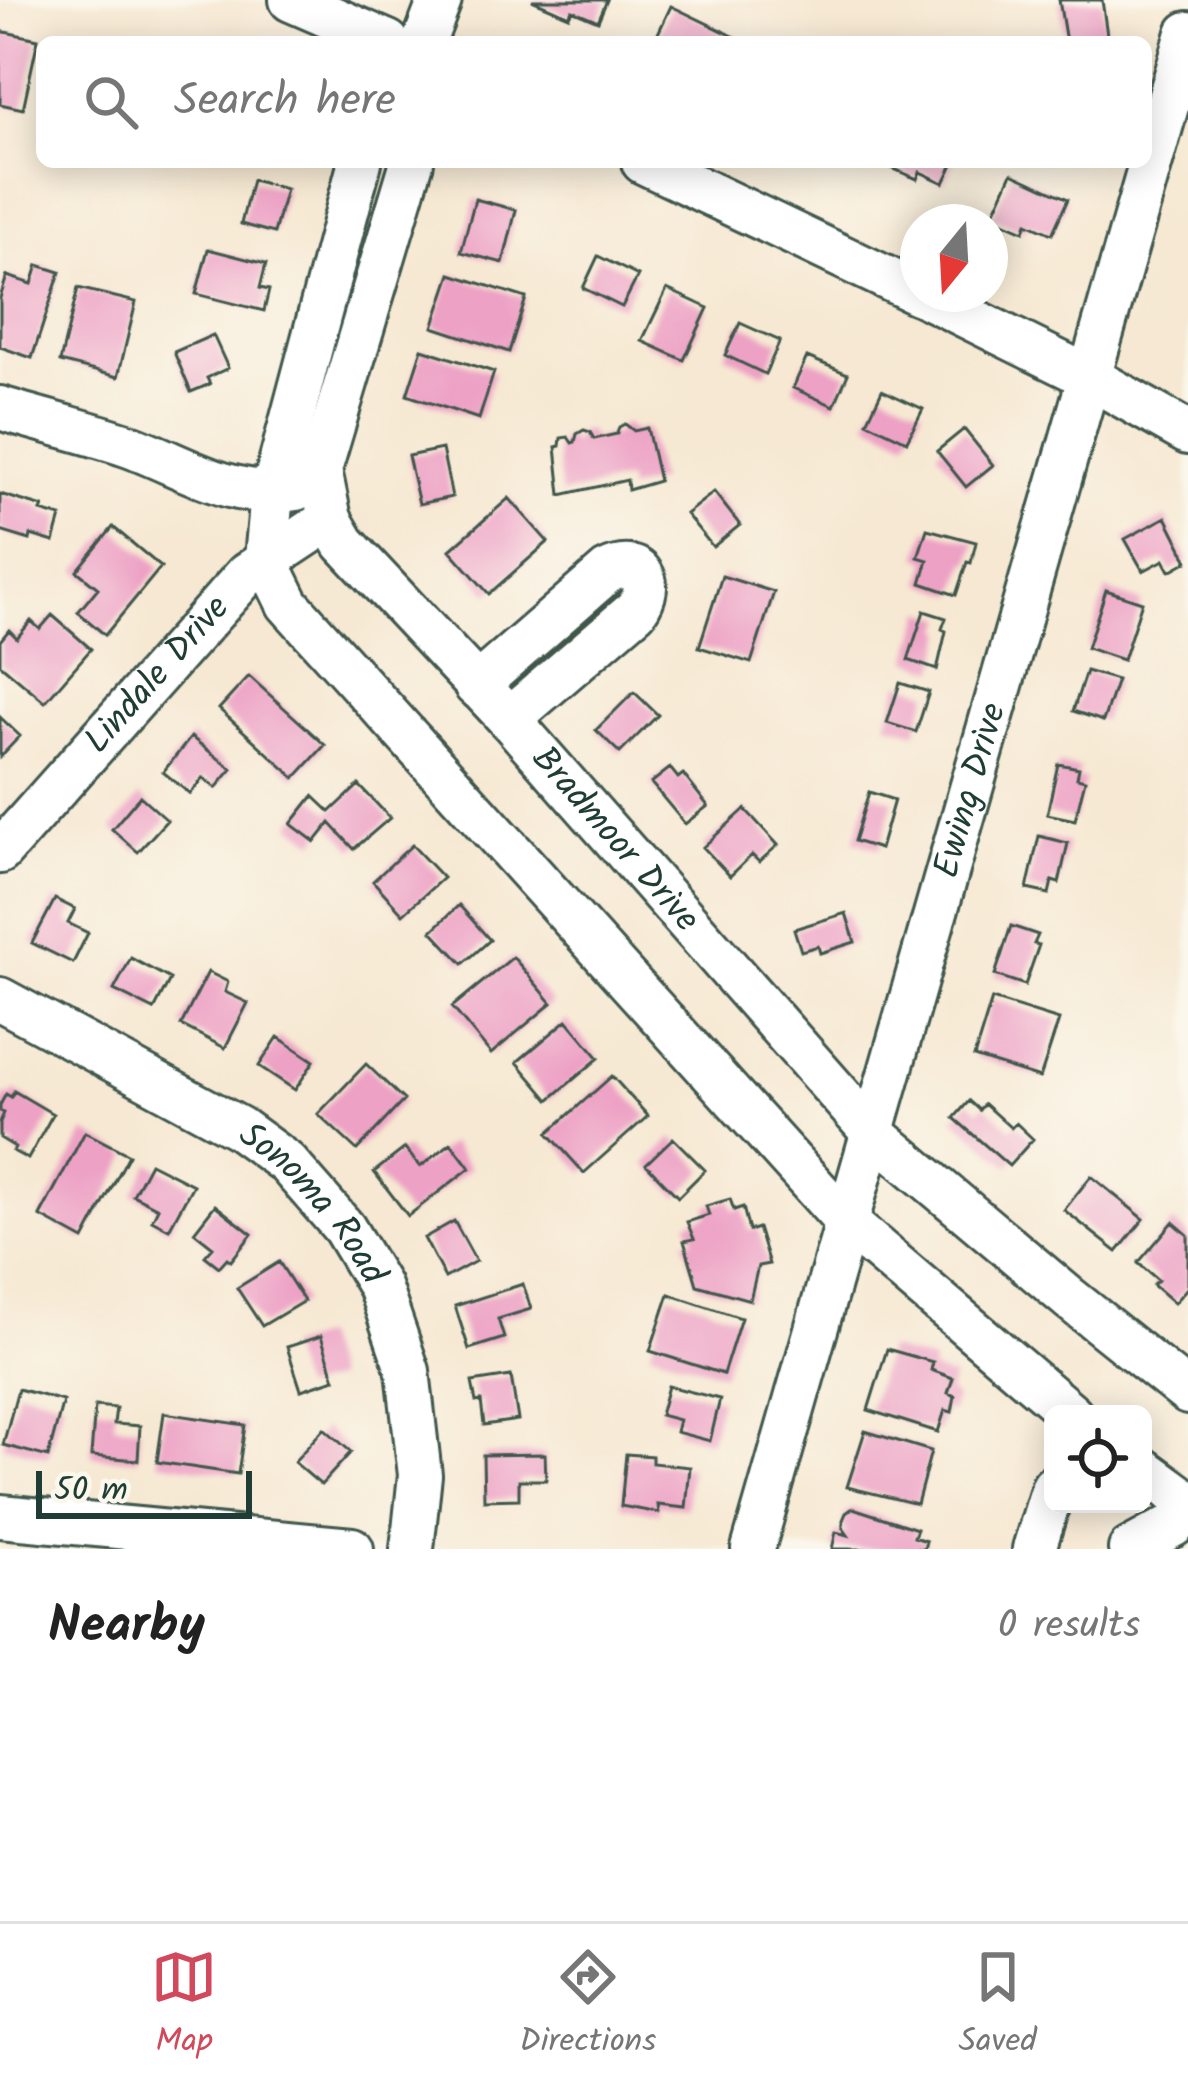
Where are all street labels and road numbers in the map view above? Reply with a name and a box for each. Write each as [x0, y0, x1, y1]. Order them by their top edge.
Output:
street label: Lindale Drive [71, 582, 244, 767]
street label: Ewing Drive [918, 696, 1023, 885]
street label: Bradmoor Drive [517, 733, 713, 946]
street label: Sonoma Road [226, 1108, 401, 1297]

